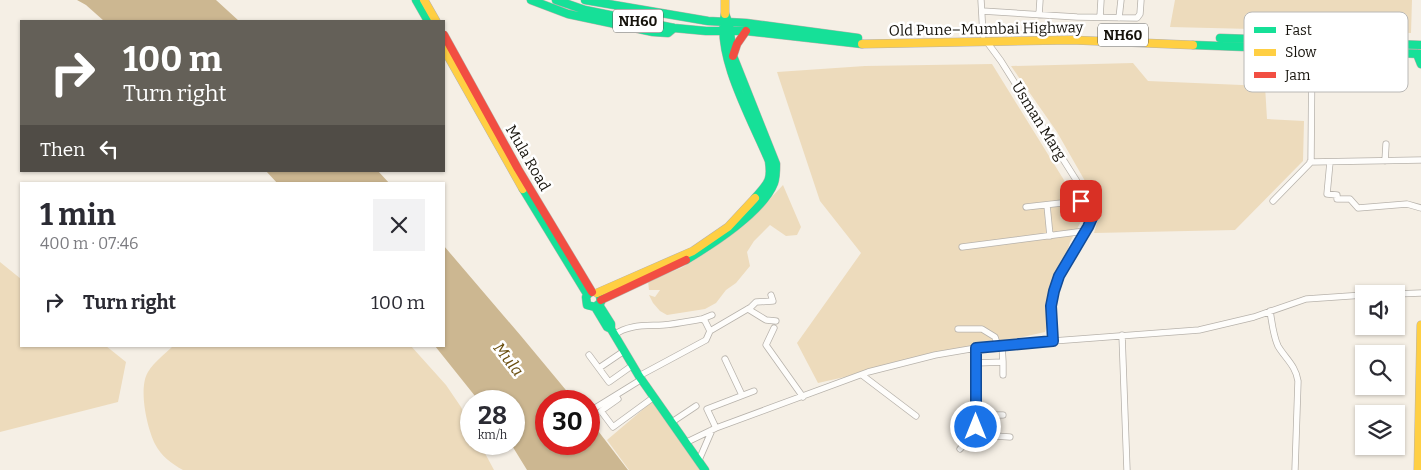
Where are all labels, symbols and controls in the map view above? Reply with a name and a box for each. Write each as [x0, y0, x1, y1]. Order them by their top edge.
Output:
road number: NH60 [613, 10, 663, 32]
legend [1244, 12, 1408, 92]
street label: Old Pune–Mumbai Highway [889, 18, 1083, 40]
text: Fast [1285, 22, 1312, 39]
road number: NH60 [1098, 24, 1148, 46]
text: 100 m [123, 38, 222, 80]
icon: right [40, 40, 105, 105]
text: Slow [1285, 44, 1317, 61]
text: Jam [1284, 67, 1311, 84]
street label: Usman Marg [1008, 78, 1070, 164]
text: Turn right [123, 80, 226, 107]
street label: Mula Road [502, 122, 554, 194]
icon: left [95, 135, 123, 163]
text: Then [40, 138, 85, 161]
pin [1060, 180, 1102, 222]
icon: arrive [1067, 187, 1095, 215]
text: 1 min [40, 197, 116, 233]
button: close [373, 199, 425, 251]
text: 400 m · 07:46 [40, 234, 139, 253]
map controls [1355, 285, 1405, 455]
button: sound [1355, 285, 1405, 335]
icon: right [40, 288, 68, 316]
text: Turn right [83, 291, 176, 314]
text: 100 m [371, 291, 425, 314]
water label: Mula [490, 339, 528, 380]
button: search [1355, 345, 1405, 395]
speed limit sign: 30 [535, 390, 600, 455]
position arrow [949, 400, 1001, 452]
text: 28 [478, 401, 507, 431]
button: layers [1355, 405, 1405, 455]
text: km/h [478, 428, 507, 442]

